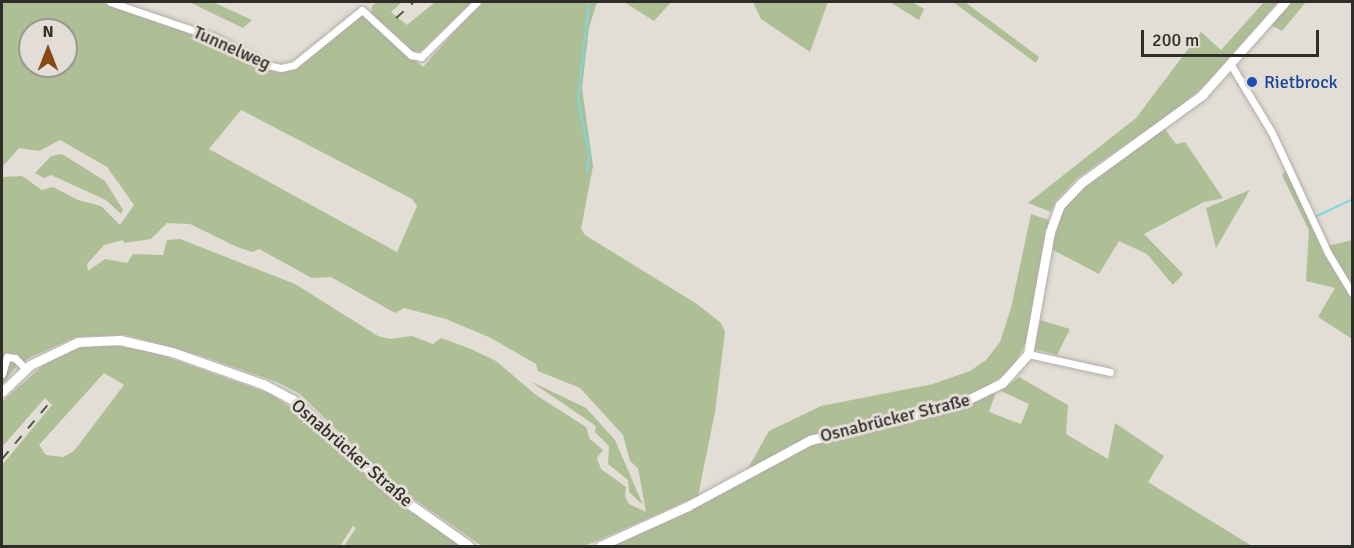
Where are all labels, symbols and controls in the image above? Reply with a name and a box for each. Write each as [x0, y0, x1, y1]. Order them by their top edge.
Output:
north arrow [18, 18, 78, 78]
scale bar [1144, 18, 1322, 56]
street label: Tunnelweg [190, 21, 274, 75]
text: N [42, 22, 54, 42]
text: 200 m [1152, 29, 1199, 51]
place label: Rietbrock [1264, 71, 1338, 93]
marker: Rietbrock [1245, 75, 1259, 89]
street label: Osnabrücker Straße [818, 389, 972, 447]
street label: Osnabrücker Straße [287, 394, 417, 512]

